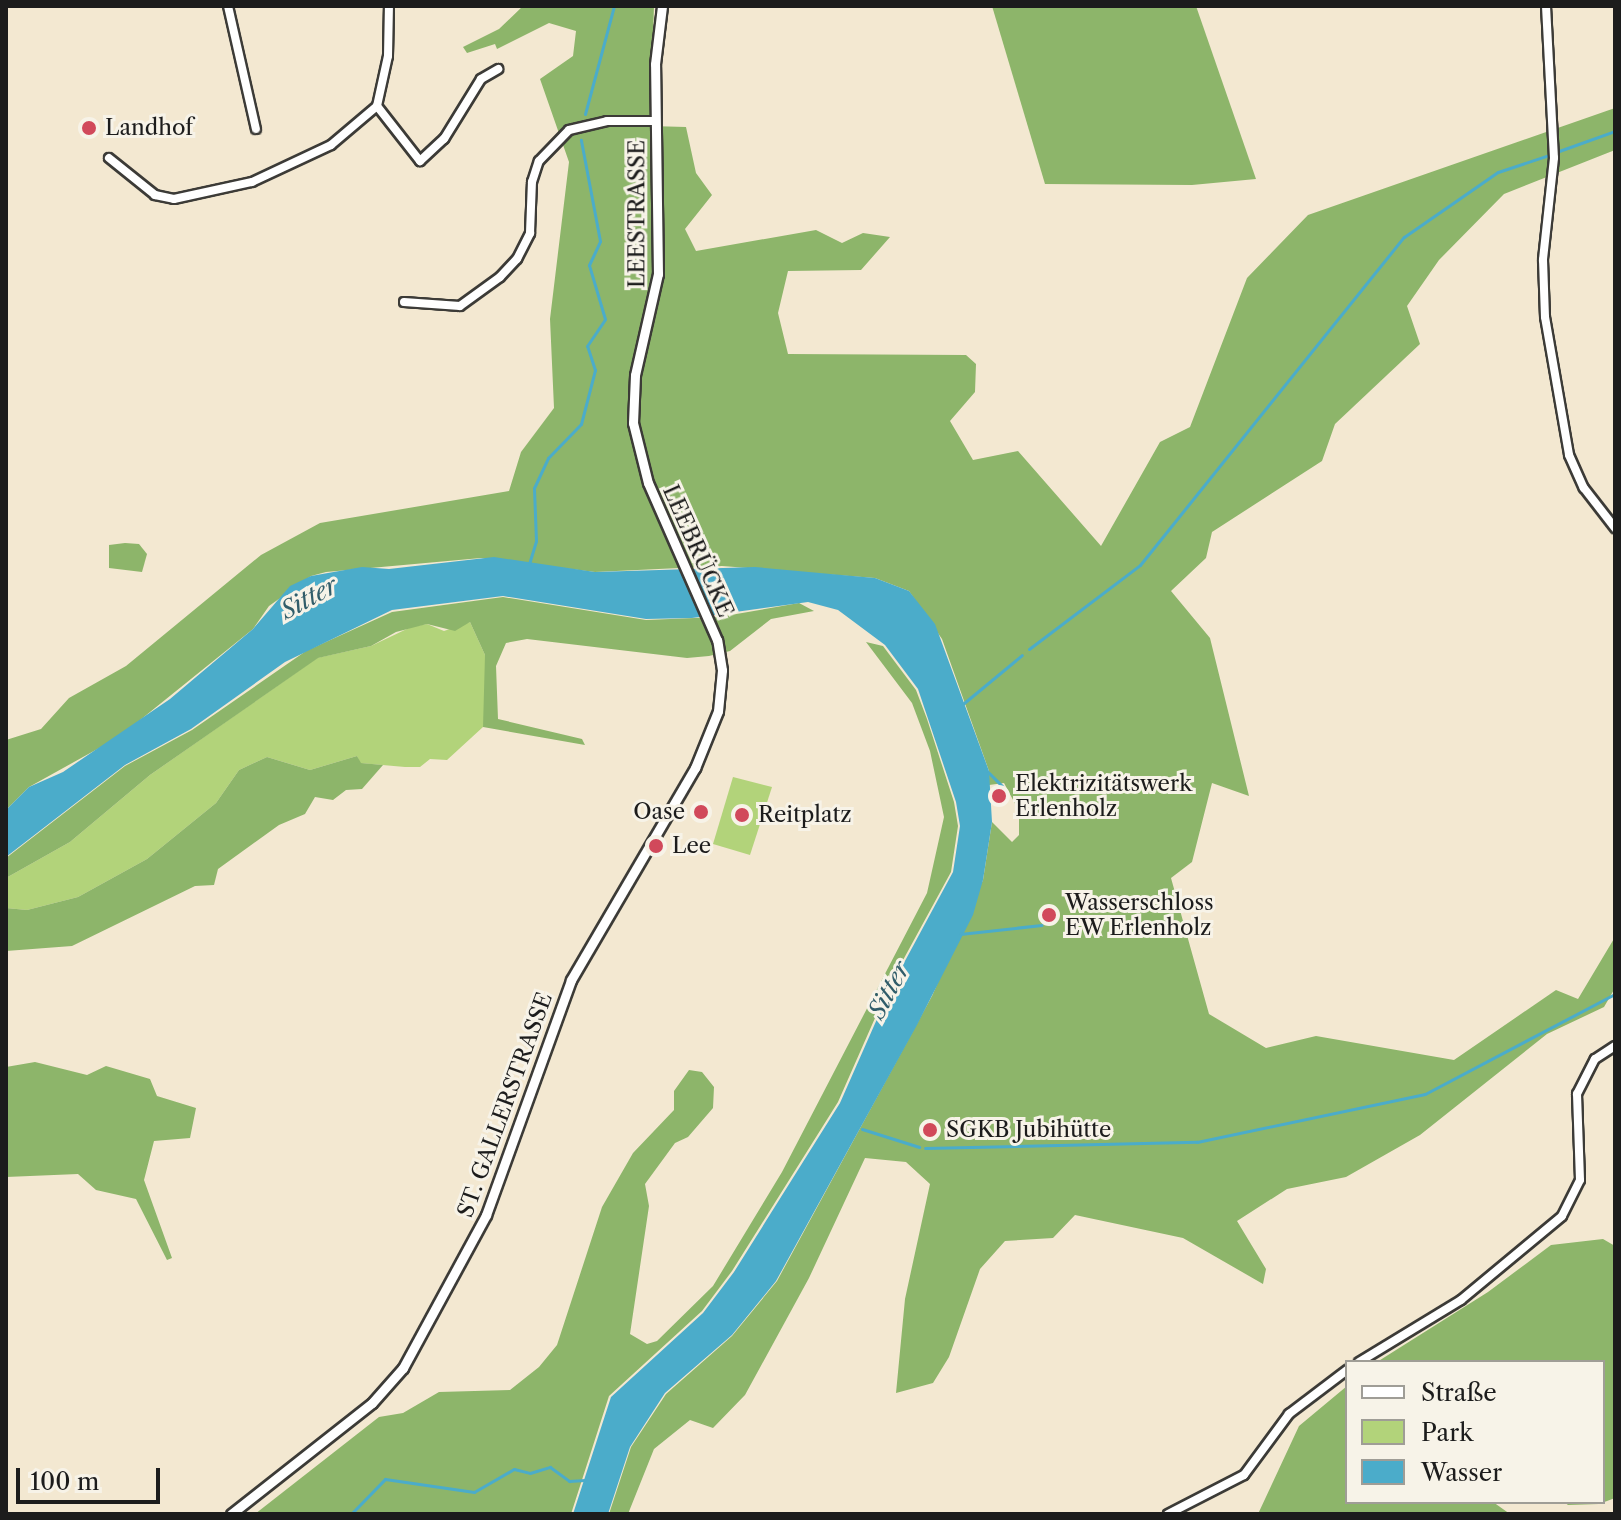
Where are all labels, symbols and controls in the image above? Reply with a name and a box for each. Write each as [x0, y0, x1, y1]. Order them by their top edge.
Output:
place label: Landhof [105, 115, 193, 141]
marker: Landhof [80, 119, 98, 137]
street label: LEESTRASSE [624, 140, 650, 288]
street label: LEEBRÜCKE [657, 481, 739, 621]
water label: Sitter [276, 571, 342, 625]
place label: Elektrizitätswerk Erlenholz [1015, 770, 1192, 822]
marker: Elektrizitätswerk Erlenholz [990, 787, 1008, 805]
place label: Oase [633, 799, 685, 825]
place label: Reitplatz [758, 802, 852, 828]
marker: Oase [692, 803, 710, 821]
marker: Reitplatz [733, 806, 751, 824]
place label: Lee [672, 833, 711, 859]
marker: Lee [647, 837, 665, 855]
place label: Wasserschloss EW Erlenholz [1065, 889, 1214, 940]
marker: Wasserschloss EW Erlenholz [1040, 906, 1058, 924]
water label: Sitter [862, 957, 916, 1023]
street label: ST. GALLERSTRASSE [452, 989, 558, 1221]
place label: SGKB Jubihütte [946, 1117, 1111, 1143]
marker: SGKB Jubihütte [921, 1121, 939, 1139]
legend [1345, 1360, 1605, 1504]
text: Straße [1421, 1378, 1497, 1407]
text: Park [1421, 1418, 1473, 1447]
scale bar [20, 1452, 164, 1502]
text: Wasser [1421, 1458, 1502, 1487]
text: 100 m [30, 1467, 99, 1496]

